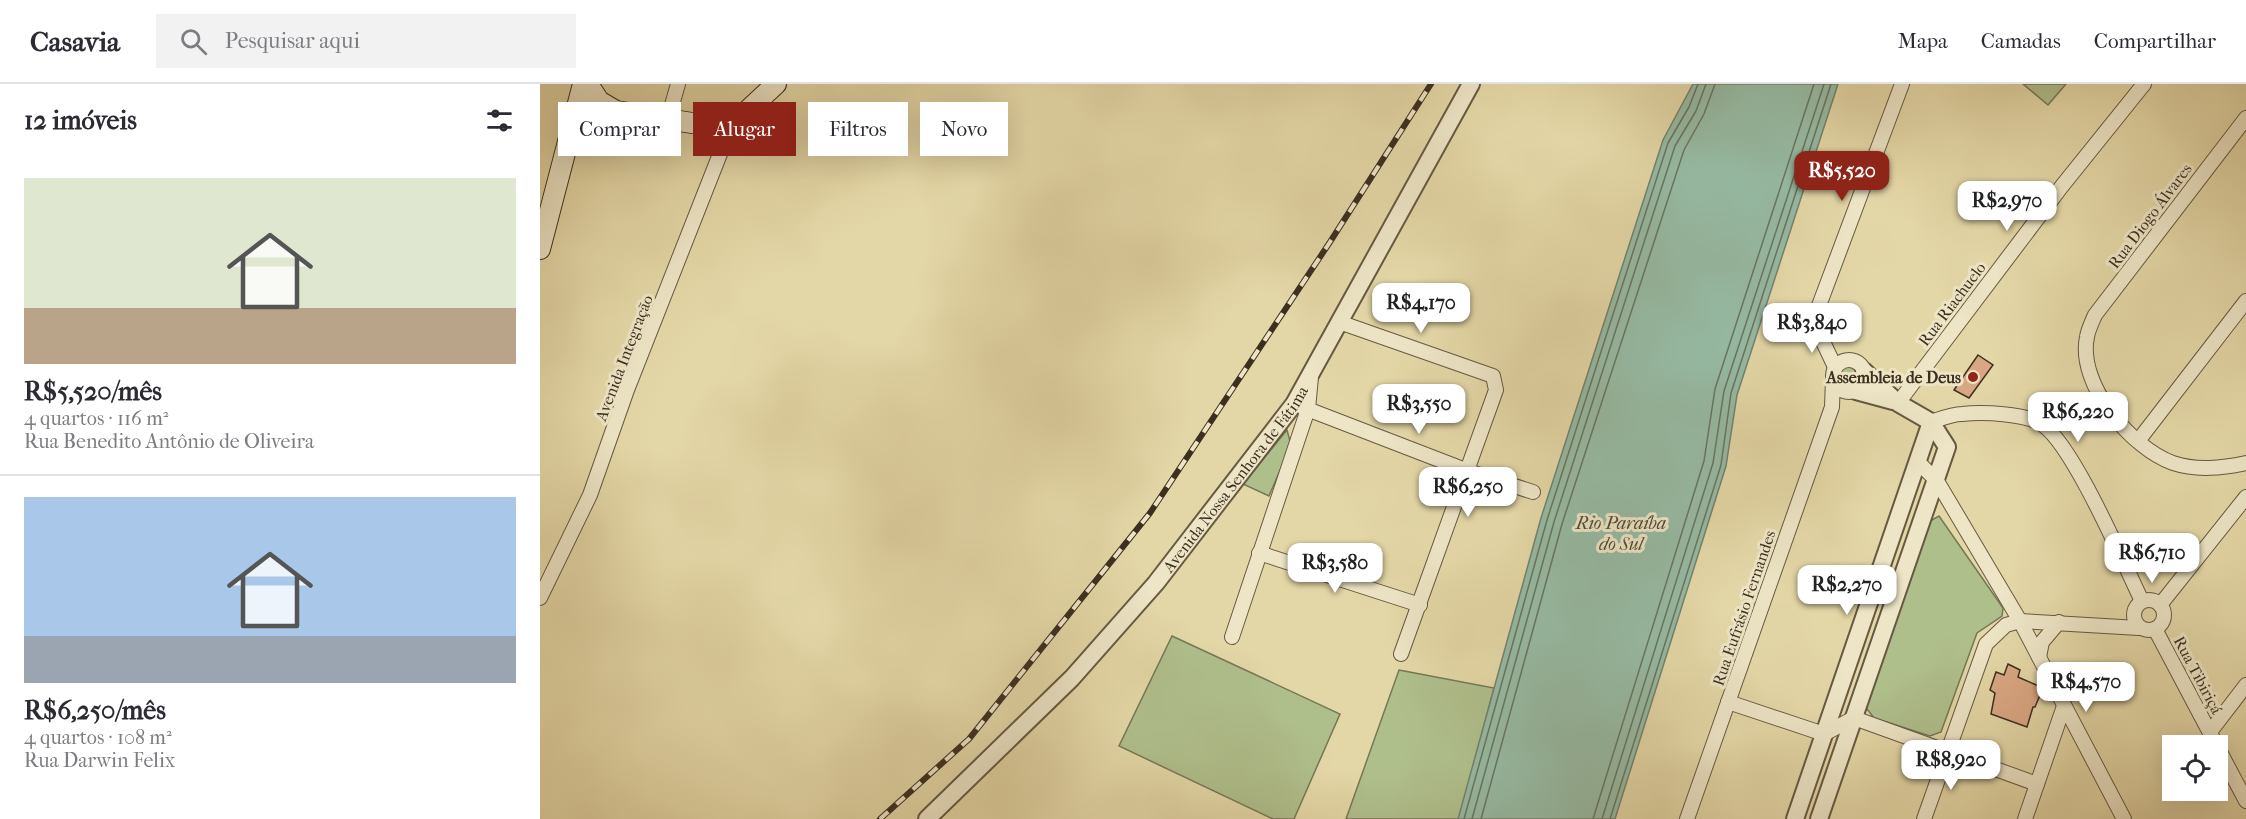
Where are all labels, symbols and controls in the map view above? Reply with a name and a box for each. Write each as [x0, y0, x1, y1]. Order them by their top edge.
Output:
search box [156, 14, 576, 68]
text: Casavia [30, 25, 120, 58]
icon: search [177, 25, 210, 58]
text: Pesquisar aqui [225, 28, 360, 54]
text: Mapa [1898, 29, 1948, 53]
text: Camadas [1981, 29, 2061, 53]
text: Compartilhar [2094, 29, 2216, 53]
chip: Comprar [558, 102, 681, 156]
chip: Alugar [693, 102, 796, 156]
chip: Filtros [808, 102, 908, 156]
chip: Novo [920, 102, 1008, 156]
icon: filters [483, 104, 516, 137]
text: 12 imóveis [24, 105, 137, 136]
pin: R$5,520 [1787, 151, 1897, 202]
text: R$5,520 [1808, 159, 1876, 182]
street label: Rua Diogo Álvares [2104, 159, 2196, 272]
pin: R$2,970 [1952, 181, 2062, 232]
text: R$2,970 [1972, 189, 2042, 212]
icon: home [216, 217, 324, 325]
street label: Rua Riachuelo [1914, 258, 1990, 350]
pin: R$4,170 [1366, 283, 1476, 334]
text: R$4,170 [1386, 291, 1456, 314]
street label: Avenida Integração [591, 292, 657, 425]
pin: R$3,840 [1757, 303, 1867, 354]
text: R$3,840 [1777, 311, 1847, 334]
place label: Assembleia de Deus [1826, 368, 1961, 387]
marker: Assembleia de Deus [1966, 370, 1980, 384]
text: R$5,520/mês [24, 376, 162, 407]
street label: Avenida Nossa Senhora de Fátima [1158, 382, 1312, 577]
pin: R$3,550 [1364, 384, 1474, 435]
text: R$3,550 [1386, 392, 1452, 415]
pin: R$6,220 [2023, 392, 2133, 443]
text: R$6,220 [2042, 400, 2114, 423]
text: 4 quartos · 116 m² [24, 407, 169, 430]
text: Rua Benedito Antônio de Oliveira [24, 430, 314, 453]
pin: R$6,250 [1413, 467, 1523, 518]
text: R$6,250 [1433, 475, 1503, 498]
water label: Rio Paraíba do Sul [1575, 513, 1666, 555]
street label: Rua Eufrásio Fernandes [1708, 528, 1780, 688]
pin: R$6,710 [2097, 533, 2207, 584]
icon: home [216, 536, 324, 644]
text: R$6,710 [2118, 541, 2186, 564]
pin: R$3,580 [1280, 543, 1390, 594]
text: R$3,580 [1302, 551, 1368, 574]
pin: R$2,270 [1792, 565, 1902, 616]
text: R$2,270 [1812, 573, 1882, 596]
street label: Rua Tibiriçá [2170, 633, 2227, 718]
pin: R$4,570 [2031, 662, 2141, 713]
text: R$4,570 [2051, 670, 2121, 693]
text: R$6,250/mês [24, 695, 166, 726]
text: 4 quartos · 108 m² [24, 726, 172, 749]
map controls [2162, 735, 2228, 801]
button: locate [2162, 735, 2228, 801]
pin: R$8,920 [1896, 740, 2006, 791]
text: R$8,920 [1915, 748, 1987, 771]
text: Rua Darwin Felix [24, 749, 175, 772]

